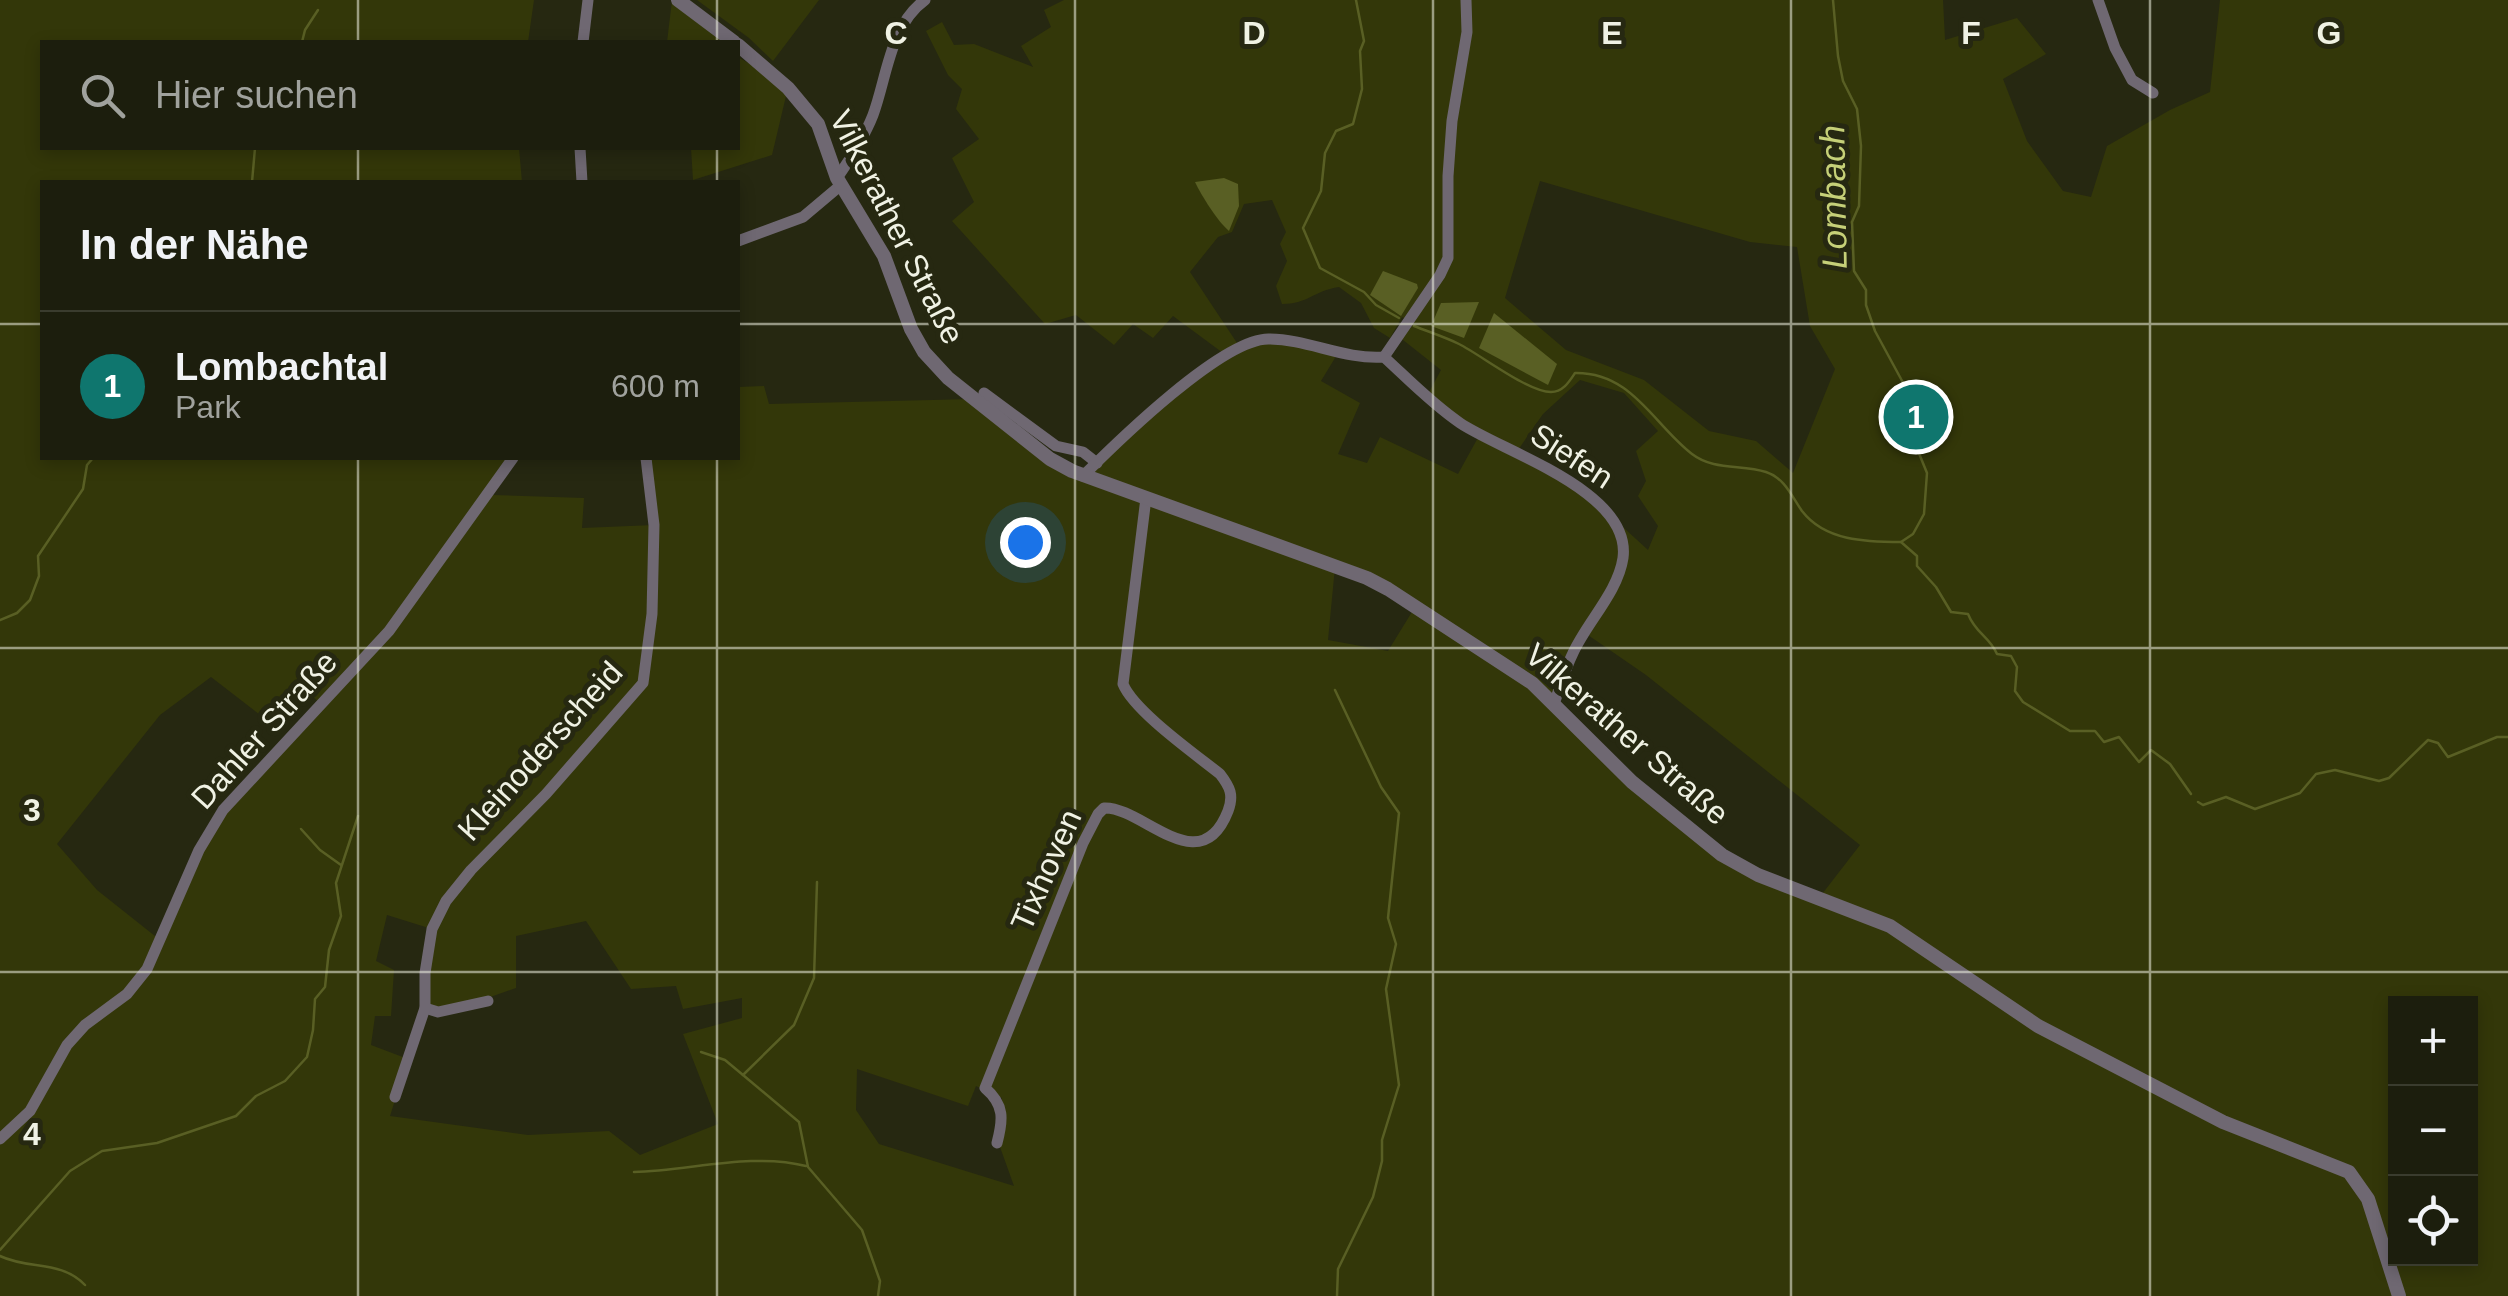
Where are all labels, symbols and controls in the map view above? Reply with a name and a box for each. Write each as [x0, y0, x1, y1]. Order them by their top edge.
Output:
text: C [884, 15, 908, 51]
text: D [1242, 15, 1266, 51]
text: E [1601, 15, 1623, 51]
text: F [1961, 15, 1981, 51]
text: G [2317, 15, 2341, 51]
search box [40, 40, 740, 150]
icon: search [75, 68, 130, 123]
text: Hier suchen [155, 74, 358, 116]
street label: Vilkerather Straße [823, 104, 971, 350]
water label: Lombach [1812, 125, 1854, 269]
text: In der Nähe [80, 221, 309, 268]
text: Lombachtal [175, 346, 388, 388]
text: 1 [104, 368, 121, 404]
text: 600 m [611, 368, 700, 404]
pin: 1 [1884, 380, 1948, 454]
text: Park [175, 389, 241, 425]
street label: Siefen [1524, 416, 1620, 496]
your location [1000, 517, 1051, 568]
street label: Vilkerather Straße [1518, 636, 1736, 832]
street label: Dahler Straße [184, 644, 344, 816]
street label: Kleinoderscheid [450, 654, 630, 848]
text: 3 [23, 792, 41, 828]
street label: Tixhoven [1003, 804, 1089, 936]
map controls [2388, 996, 2478, 1266]
button: + [2388, 996, 2478, 1086]
button: − [2388, 1086, 2478, 1176]
text: 4 [23, 1116, 41, 1152]
button: locate [2388, 1176, 2478, 1266]

